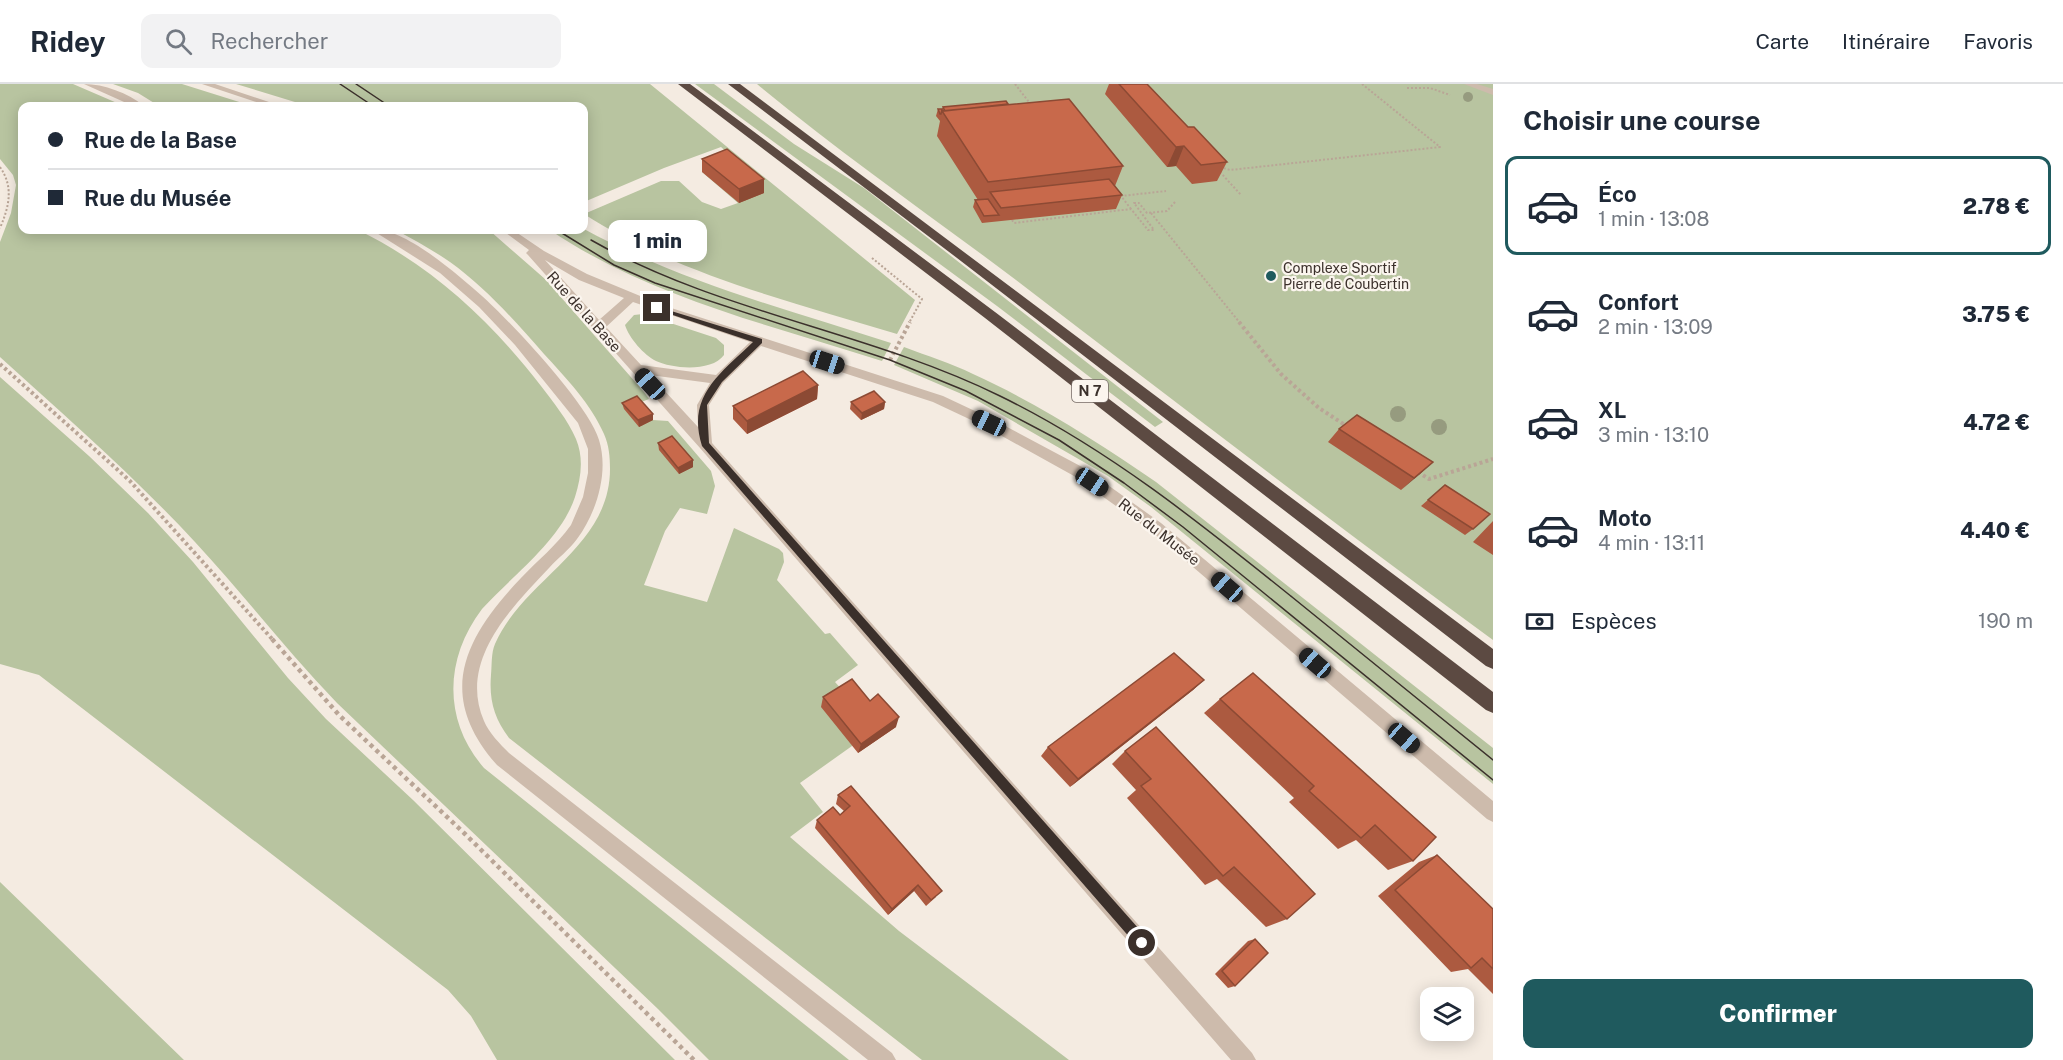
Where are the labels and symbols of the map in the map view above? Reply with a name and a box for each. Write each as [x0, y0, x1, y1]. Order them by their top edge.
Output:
callout: 1 min [608, 221, 706, 263]
place label: Complexe Sportif Pierre de Coubertin [1283, 260, 1409, 292]
street label: Rue de la Base [544, 268, 625, 355]
marker: Complexe Sportif Pierre de Coubertin [1264, 269, 1278, 283]
route end [643, 294, 670, 321]
car [807, 348, 847, 376]
car [631, 365, 669, 403]
road number: N 7 [1072, 380, 1108, 402]
car [969, 407, 1009, 439]
car [1072, 464, 1112, 500]
street label: Rue du Musée [1115, 495, 1203, 569]
car [1208, 568, 1246, 606]
car [1296, 644, 1334, 682]
car [1385, 719, 1423, 757]
route start [1128, 929, 1155, 956]

